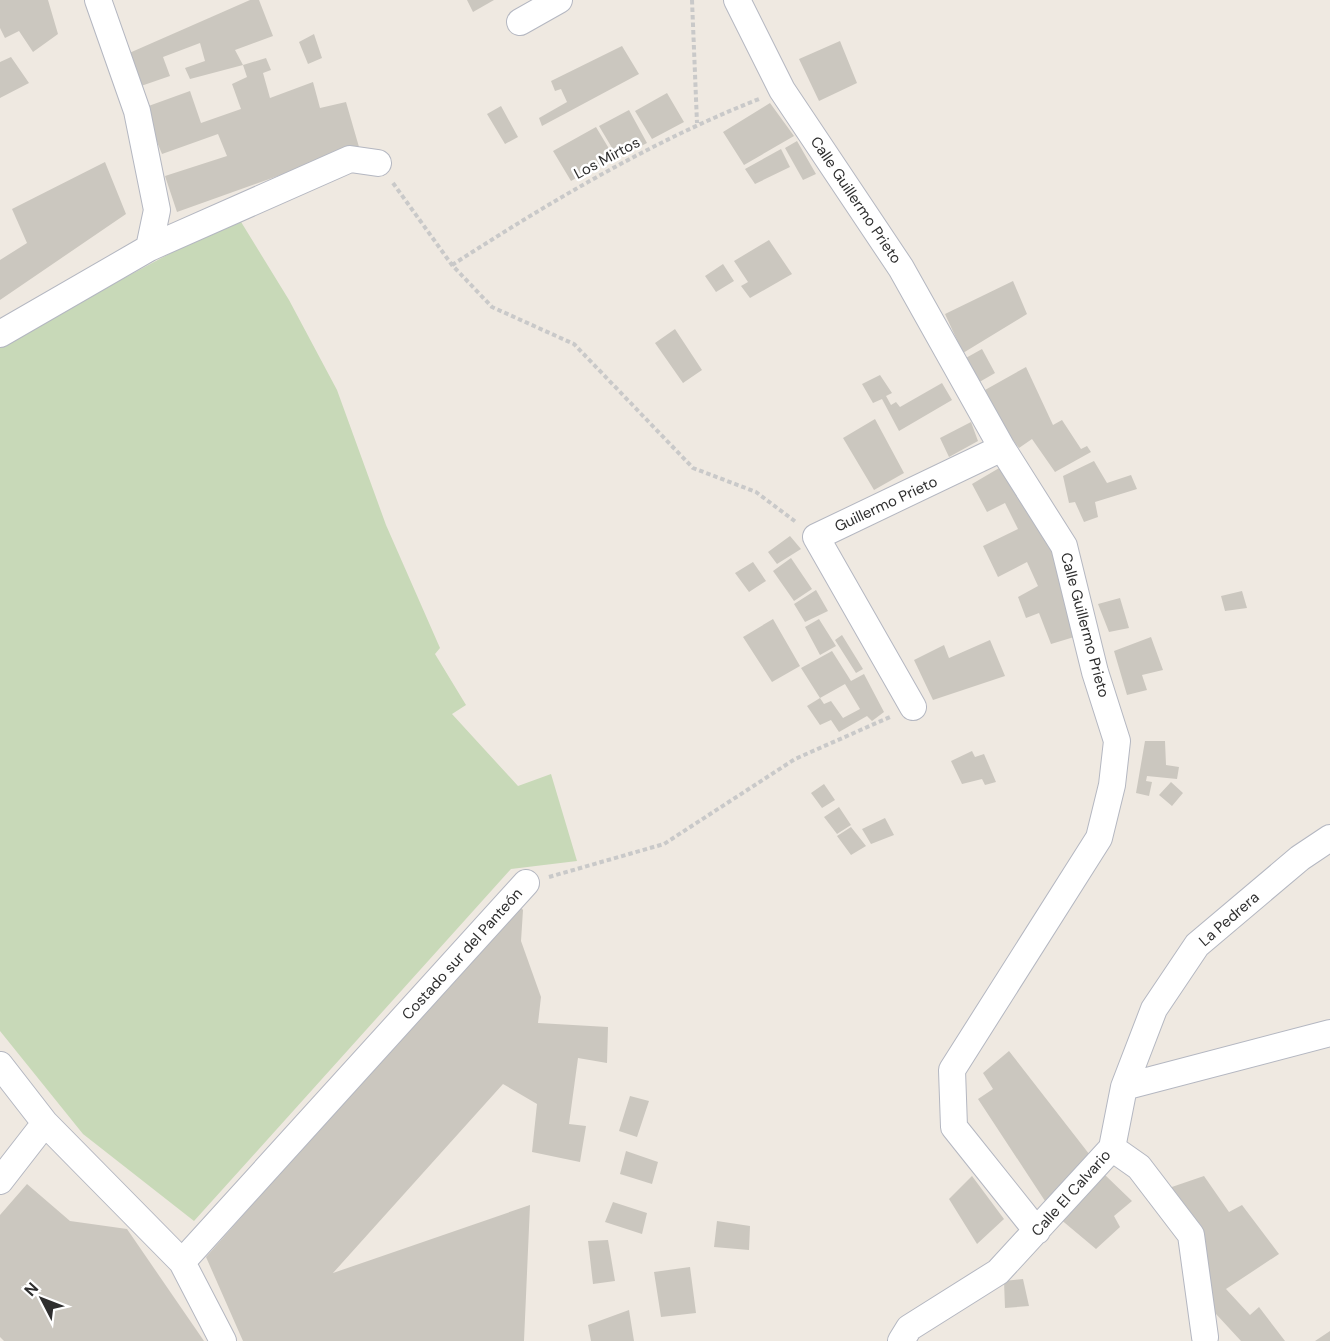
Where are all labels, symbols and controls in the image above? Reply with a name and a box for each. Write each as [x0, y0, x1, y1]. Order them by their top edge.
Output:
street label: Los Mirtos [571, 132, 643, 184]
street label: Calle Guillermo Prieto [806, 132, 906, 268]
street label: Guillermo Prieto [831, 471, 941, 537]
street label: Calle Guillermo Prieto [1056, 550, 1114, 700]
street label: Costado sur del Panteón [397, 884, 527, 1024]
street label: La Pedrera [1195, 887, 1263, 951]
street label: Calle El Calvario [1027, 1145, 1115, 1241]
north arrow [12, 1269, 72, 1329]
text: N [20, 1278, 43, 1301]

